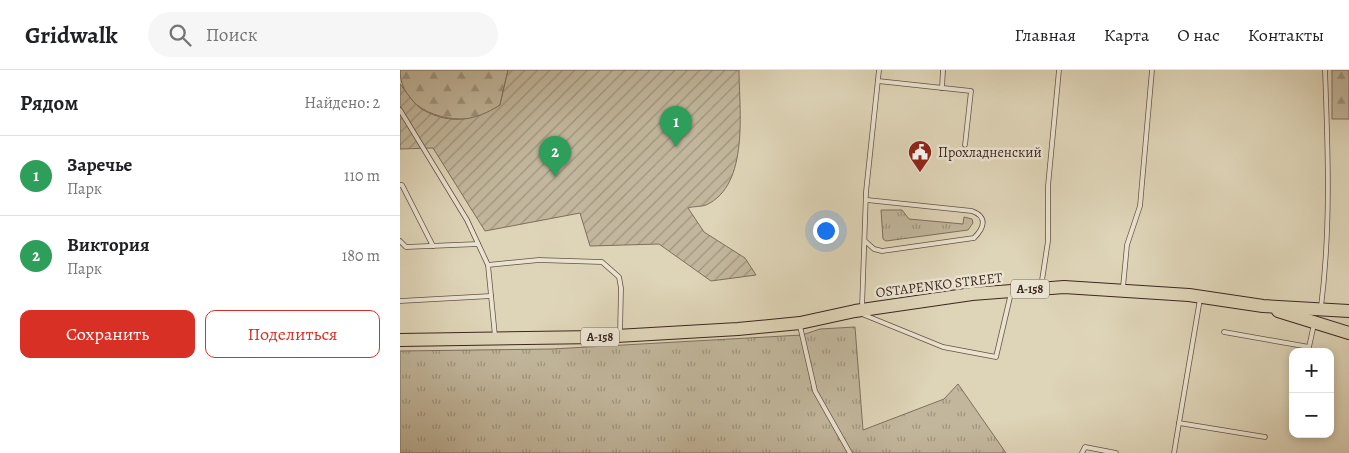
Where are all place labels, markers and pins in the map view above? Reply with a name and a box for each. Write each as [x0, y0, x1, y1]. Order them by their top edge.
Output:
pin: 1 [660, 106, 692, 147]
pin: 2 [539, 136, 571, 177]
public building icon: Прохладненский [907, 139, 933, 173]
place label: Прохладненский [938, 143, 1042, 162]

